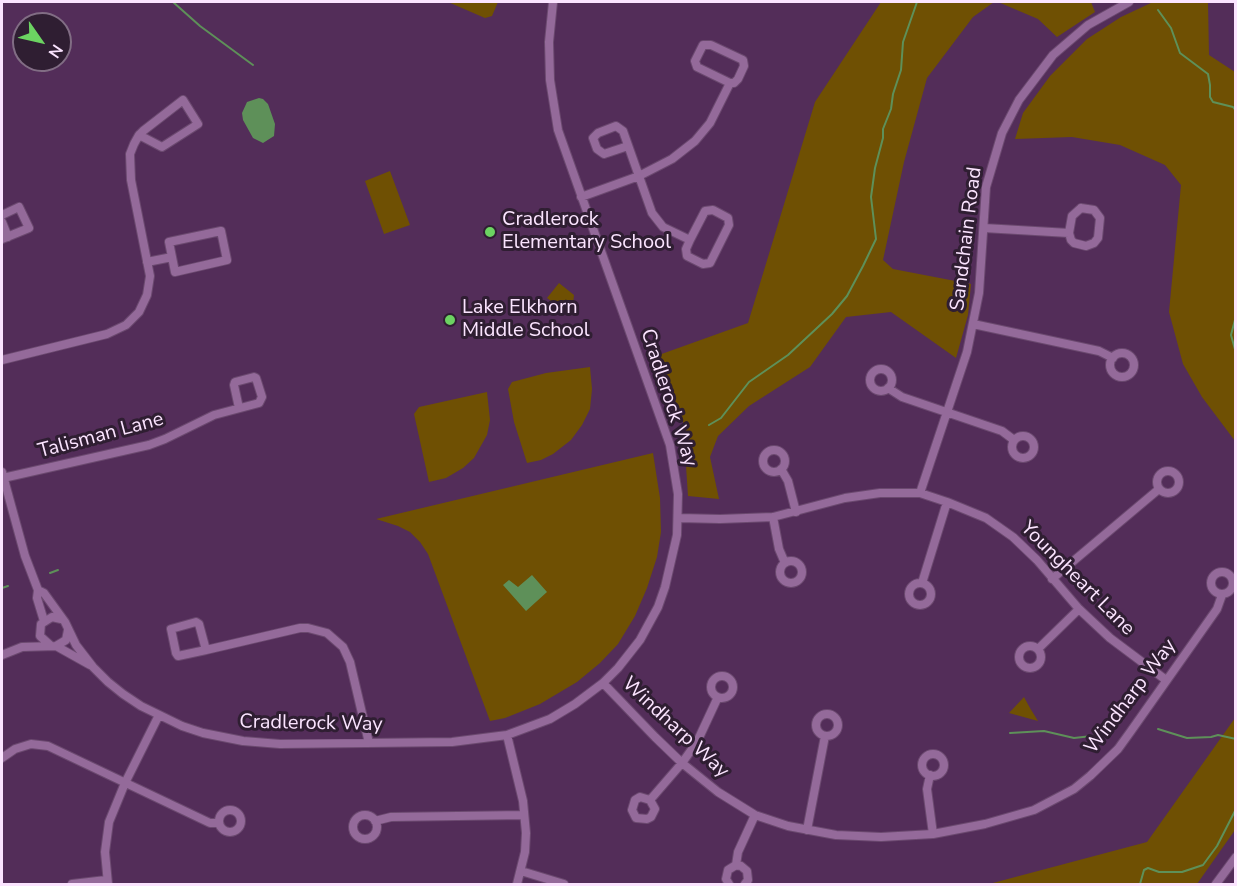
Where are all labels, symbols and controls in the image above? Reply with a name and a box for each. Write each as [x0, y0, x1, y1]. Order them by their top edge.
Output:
north arrow [12, 12, 72, 72]
text: N [43, 40, 68, 62]
street label: Sandchain Road [946, 166, 988, 312]
place label: Cradlerock Elementary School [502, 208, 671, 255]
marker: Cradlerock Elementary School [483, 225, 497, 239]
place label: Lake Elkhorn Middle School [462, 296, 590, 343]
marker: Lake Elkhorn Middle School [443, 313, 457, 327]
street label: Cradlerock Way [634, 326, 702, 470]
street label: Talisman Lane [36, 408, 166, 464]
street label: Youngheart Lane [1015, 517, 1139, 641]
street label: Windharp Way [1080, 635, 1182, 759]
street label: Windharp Way [617, 672, 733, 784]
street label: Cradlerock Way [239, 711, 383, 737]

